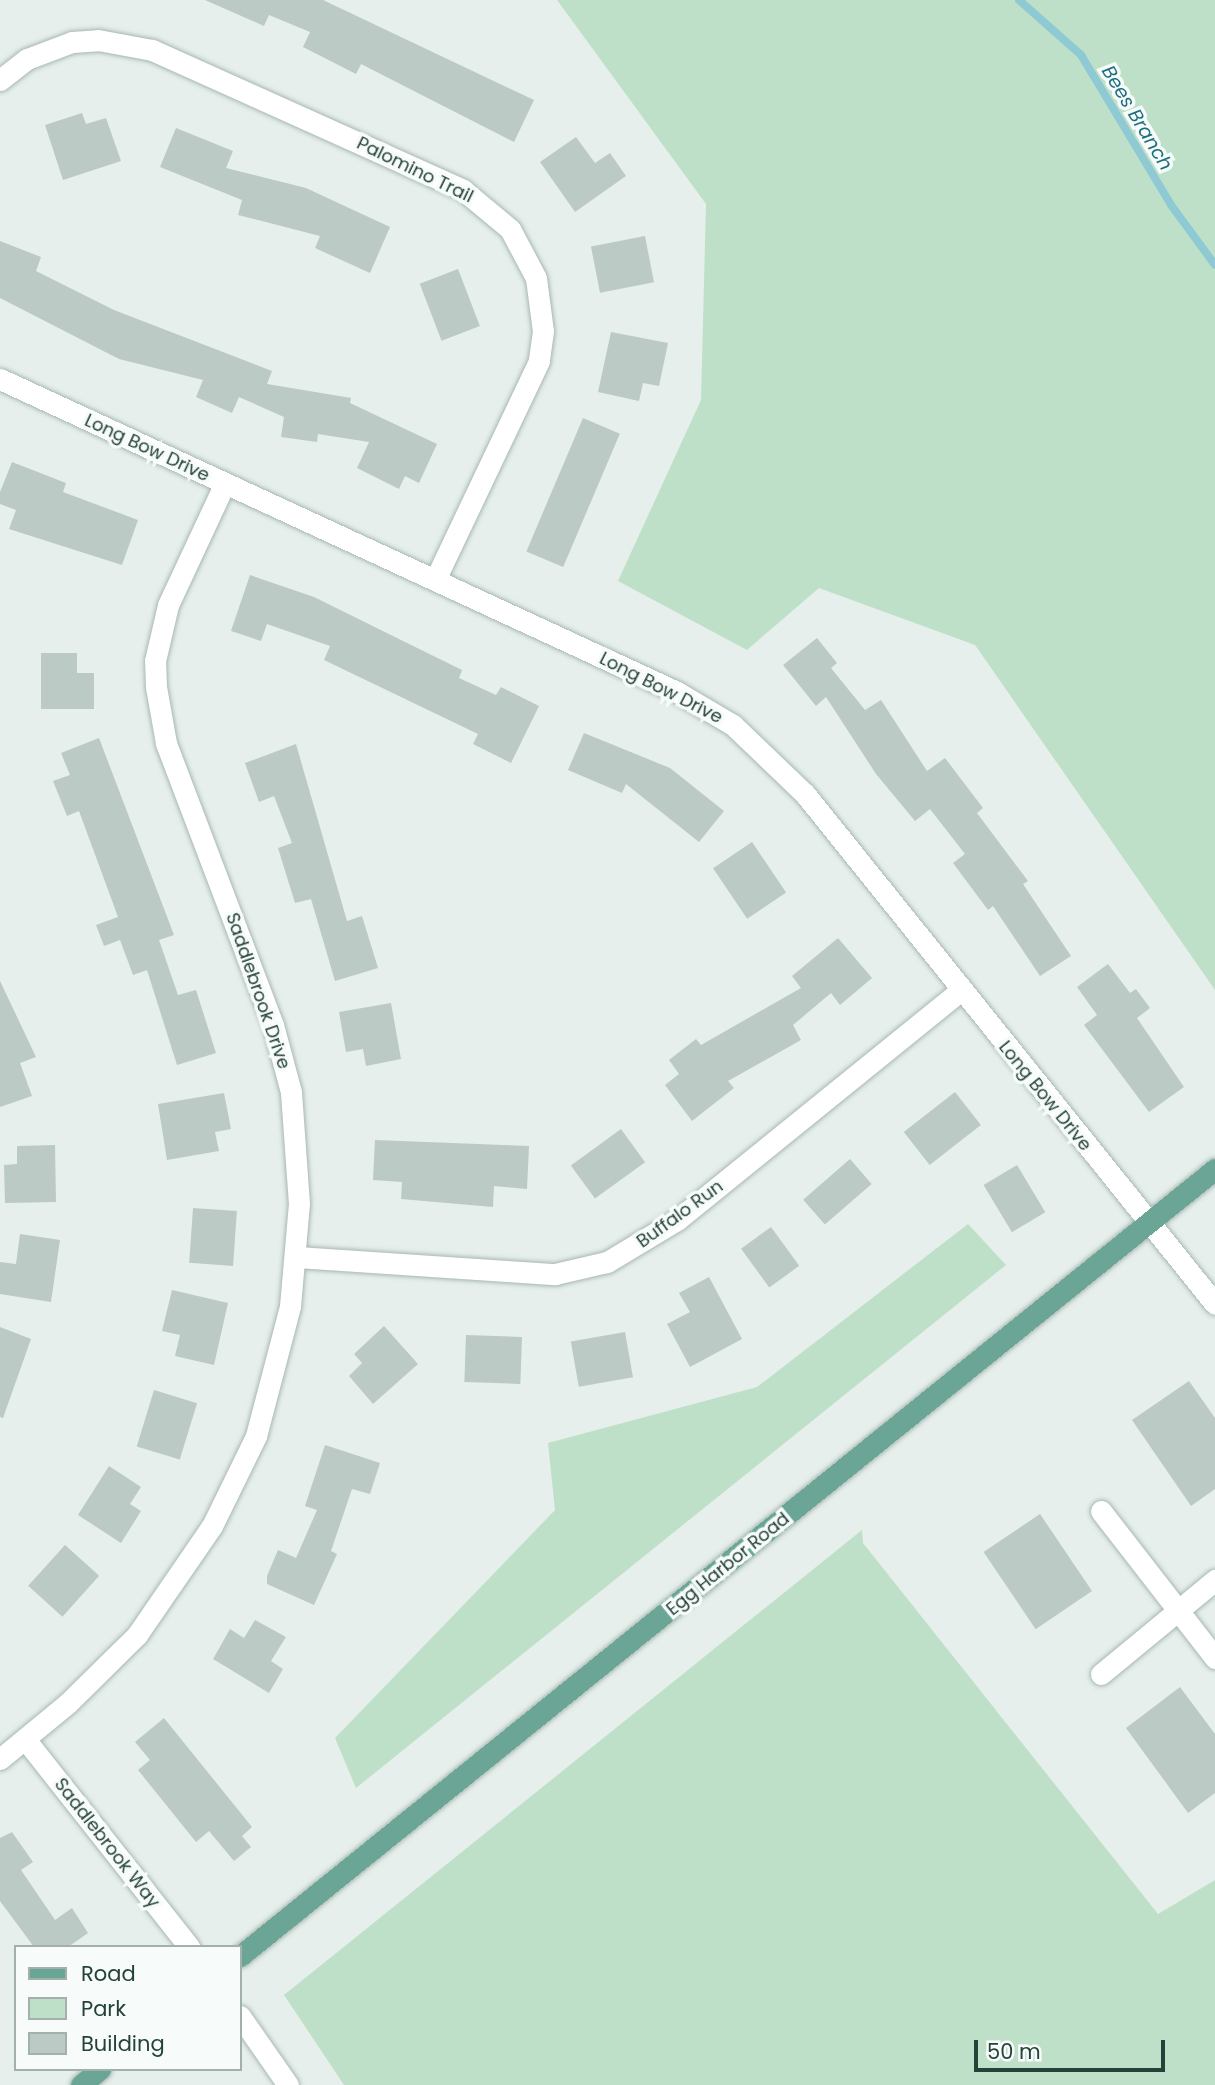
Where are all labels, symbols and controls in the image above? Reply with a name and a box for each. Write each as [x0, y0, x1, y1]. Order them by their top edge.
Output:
water label: Bees Branch [1097, 61, 1177, 175]
street label: Palomino Trail [353, 132, 477, 208]
street label: Long Bow Drive [81, 410, 213, 486]
street label: Long Bow Drive [596, 648, 726, 728]
street label: Saddlebrook Drive [221, 910, 295, 1072]
street label: Long Bow Drive [994, 1037, 1096, 1155]
street label: Buffalo Run [633, 1175, 727, 1253]
street label: Egg Harbor Road [662, 1508, 794, 1620]
street label: Saddlebrook Way [50, 1774, 164, 1912]
legend [14, 1945, 242, 2071]
text: Road [81, 1959, 136, 1988]
text: Park [81, 1994, 126, 2023]
scale bar [977, 2025, 1168, 2070]
text: Building [81, 2029, 165, 2058]
text: 50 m [987, 2037, 1041, 2066]

